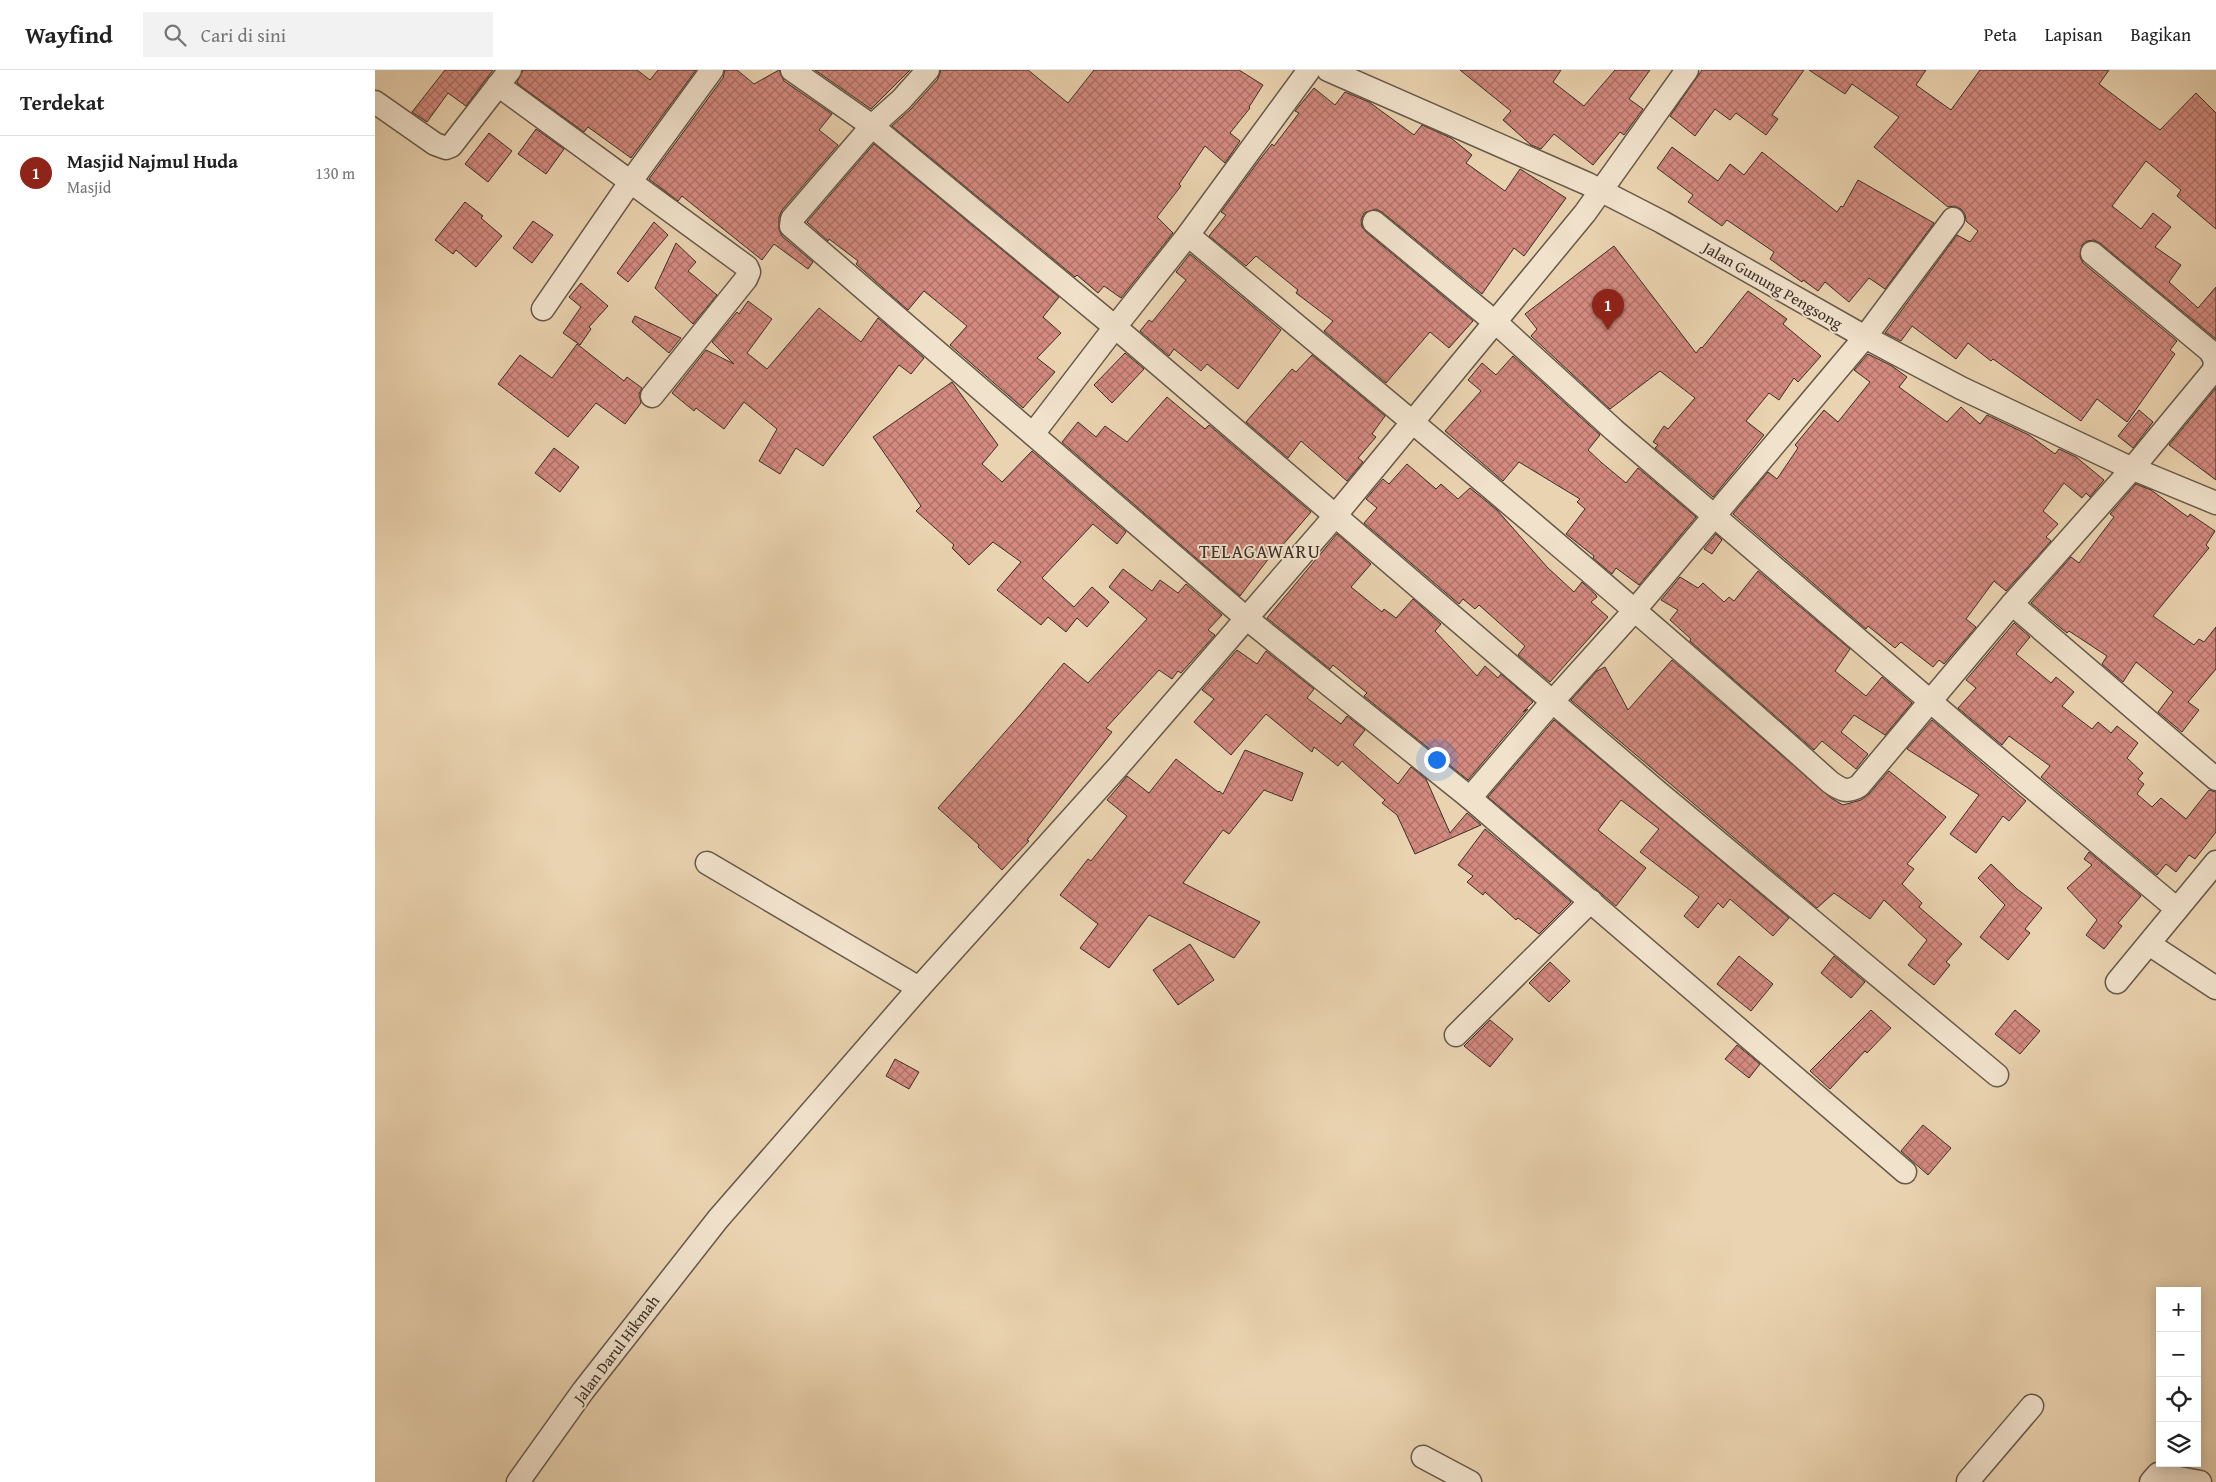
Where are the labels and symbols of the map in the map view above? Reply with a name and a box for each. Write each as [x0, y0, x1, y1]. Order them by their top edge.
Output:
street label: Jalan Gunung Pengsong [1697, 234, 1847, 335]
pin: 1 [1592, 289, 1624, 330]
district label: TELAGAWARU [1199, 537, 1321, 565]
your location [1424, 747, 1450, 773]
street label: Jalan Darul Hikmah [566, 1290, 665, 1410]

